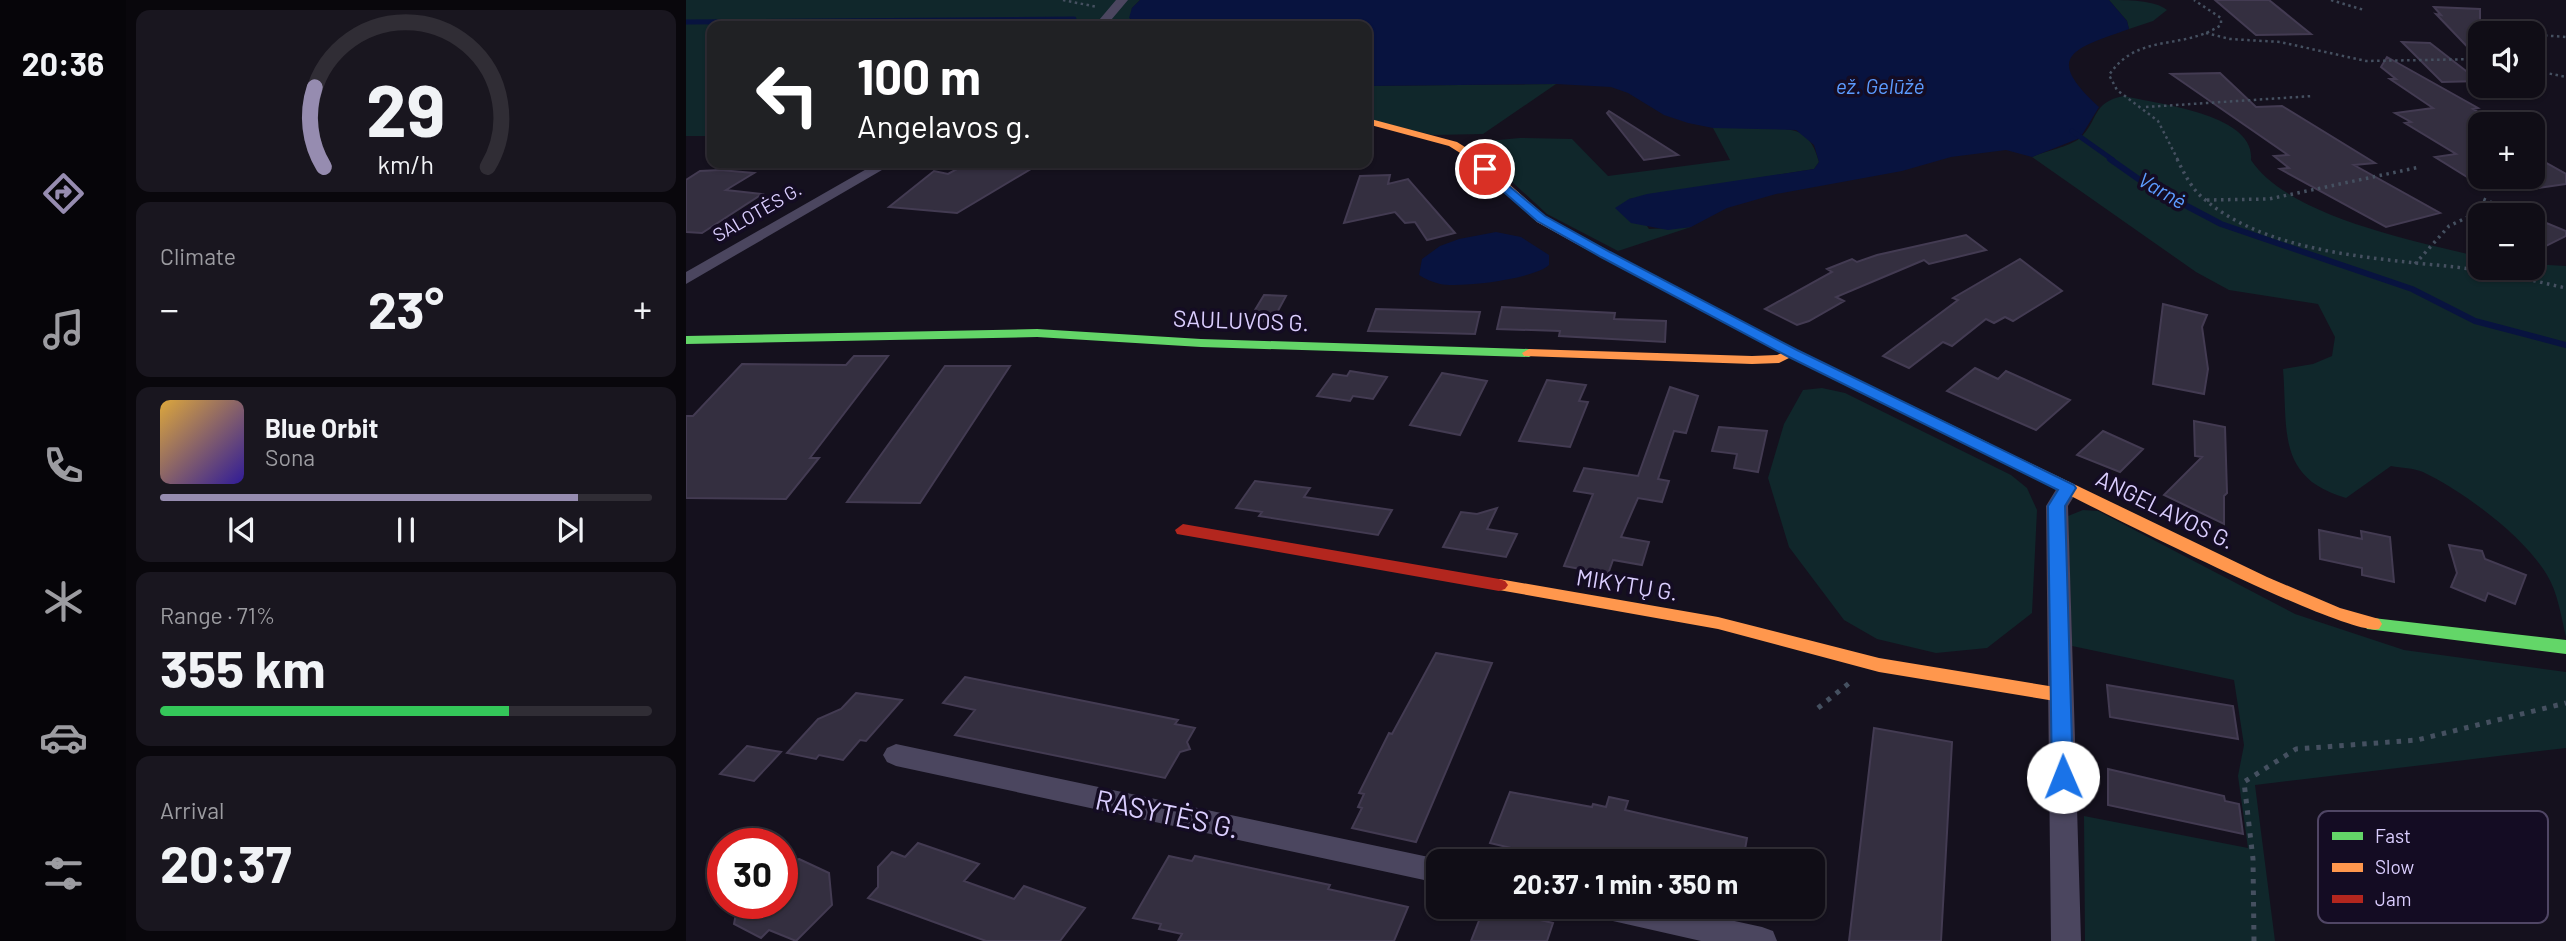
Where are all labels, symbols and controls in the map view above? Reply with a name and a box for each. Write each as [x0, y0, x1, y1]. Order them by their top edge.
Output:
map controls [2468, 21, 2545, 280]
button: sound [2468, 21, 2545, 98]
text: 20:36 [22, 44, 104, 82]
text: 100 m [857, 46, 981, 105]
icon: left [742, 49, 833, 140]
text: 29 [366, 64, 446, 152]
water label: ež. Gelūžė [1836, 73, 1924, 98]
text: Angelavos g. [857, 106, 1031, 144]
button: + [2468, 112, 2545, 189]
pin [1455, 139, 1515, 199]
text: km/h [378, 149, 434, 179]
icon: arrive [1466, 150, 1504, 188]
water label: Varnė [2134, 166, 2191, 213]
icon: directions [39, 169, 88, 218]
street label: SALOTĖS G. [708, 177, 805, 246]
button: − [2468, 203, 2545, 280]
text: Climate [160, 242, 236, 270]
text: 23° [368, 277, 444, 339]
text: − [160, 285, 179, 331]
text: + [633, 285, 652, 331]
street label: SAULUVOS G. [1173, 304, 1309, 336]
icon: music [39, 305, 88, 354]
text: Blue Orbit [265, 412, 378, 443]
icon: phone [39, 441, 88, 490]
text: Sona [265, 443, 315, 471]
street label: ANGELAVOS G. [2092, 464, 2239, 555]
icon: previous [223, 511, 261, 549]
icon: pause [387, 511, 425, 549]
icon: next [551, 511, 589, 549]
street label: MIKYTŲ G. [1574, 562, 1680, 606]
icon: climate [39, 577, 88, 626]
text: Range · 71% [160, 601, 275, 629]
text: 355 km [160, 636, 326, 698]
icon: car [39, 713, 88, 762]
position arrow [2026, 740, 2100, 814]
street label: RASYTĖS G. [1092, 781, 1242, 845]
text: Arrival [160, 796, 224, 824]
legend [2318, 811, 2548, 923]
text: Fast [2375, 824, 2411, 847]
speed limit sign: 30 [707, 828, 798, 919]
text: 20:37 [160, 831, 292, 893]
icon: filters [39, 849, 88, 898]
text: Slow [2375, 855, 2414, 878]
text: 20:37 · 1 min · 350 m [1513, 868, 1738, 899]
text: Jam [2375, 887, 2411, 910]

